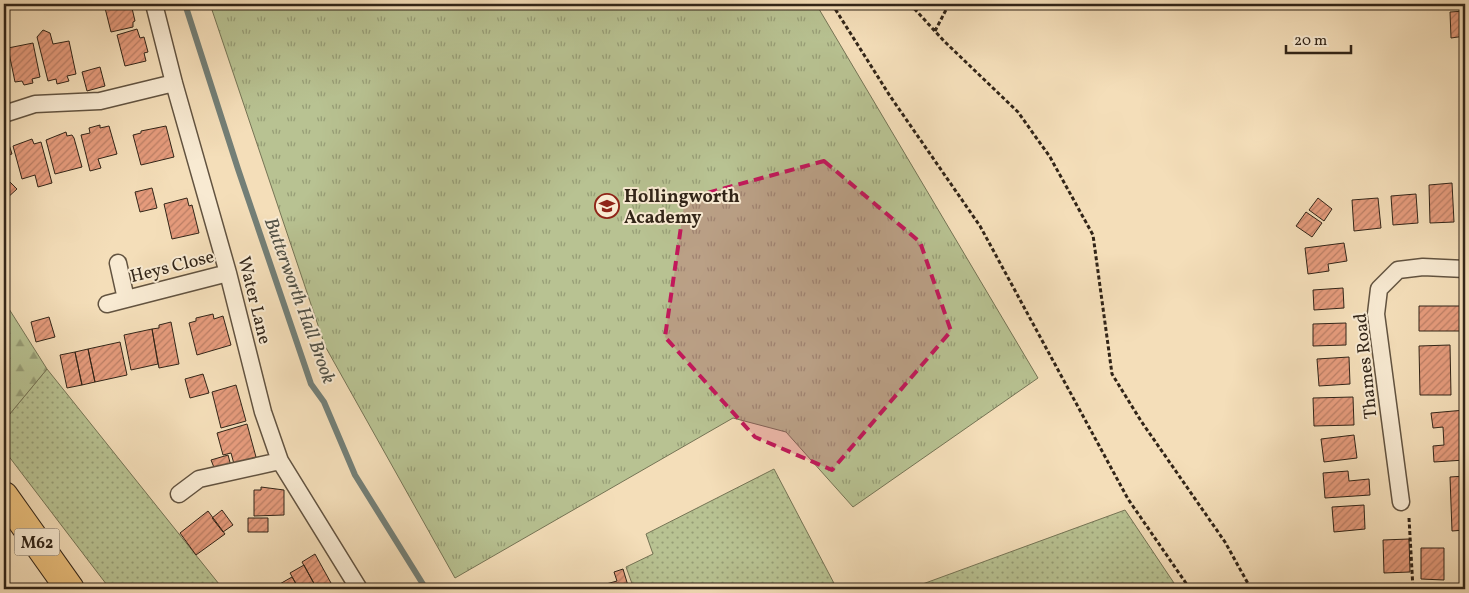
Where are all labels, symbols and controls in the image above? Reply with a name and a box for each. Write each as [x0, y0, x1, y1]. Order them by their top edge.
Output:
scale bar [1286, 22, 1352, 54]
text: 20 m [1294, 31, 1327, 52]
place label: Hollingworth Academy [624, 185, 740, 231]
school or university icon: Hollingworth Academy [594, 193, 620, 219]
water label: Butterworth Hall Brook [257, 214, 341, 388]
street label: Heys Close [128, 245, 217, 290]
street label: Water Lane [231, 254, 277, 347]
street label: Thames Road [1349, 312, 1384, 420]
road number: M62 [15, 528, 60, 556]

